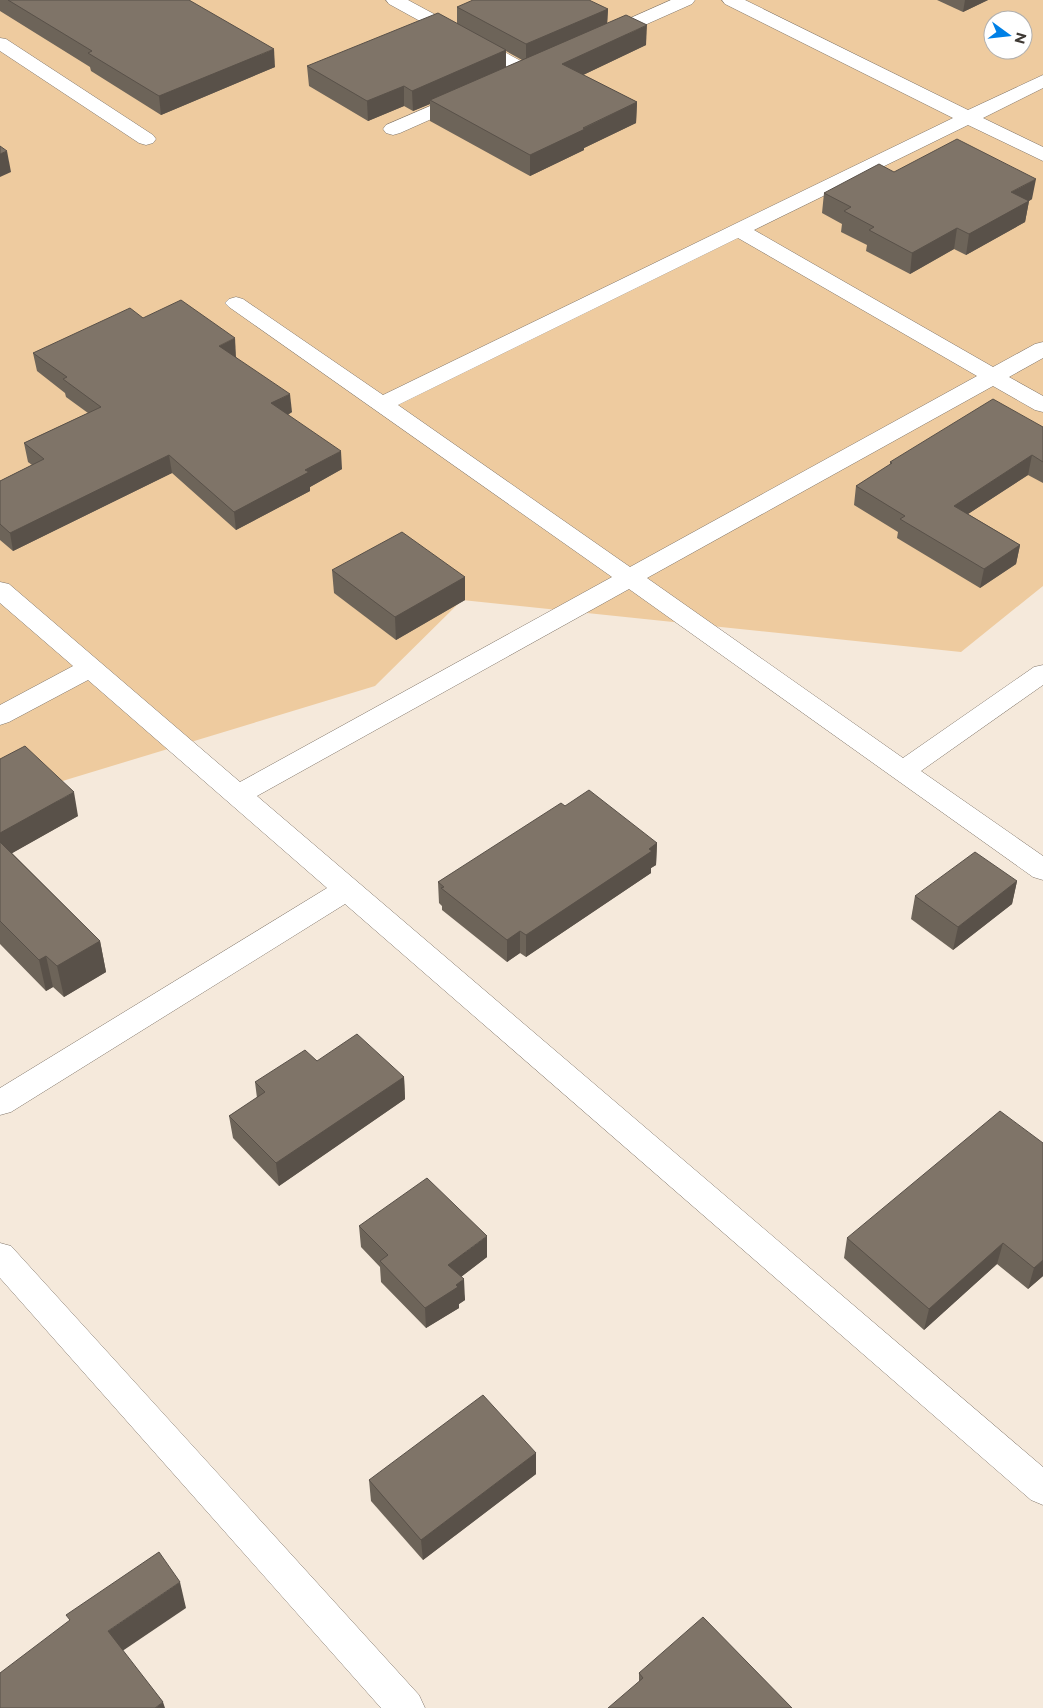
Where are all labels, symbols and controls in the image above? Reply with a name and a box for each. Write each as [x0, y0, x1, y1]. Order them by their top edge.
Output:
north arrow [983, 10, 1033, 60]
text: N [1010, 31, 1031, 46]

